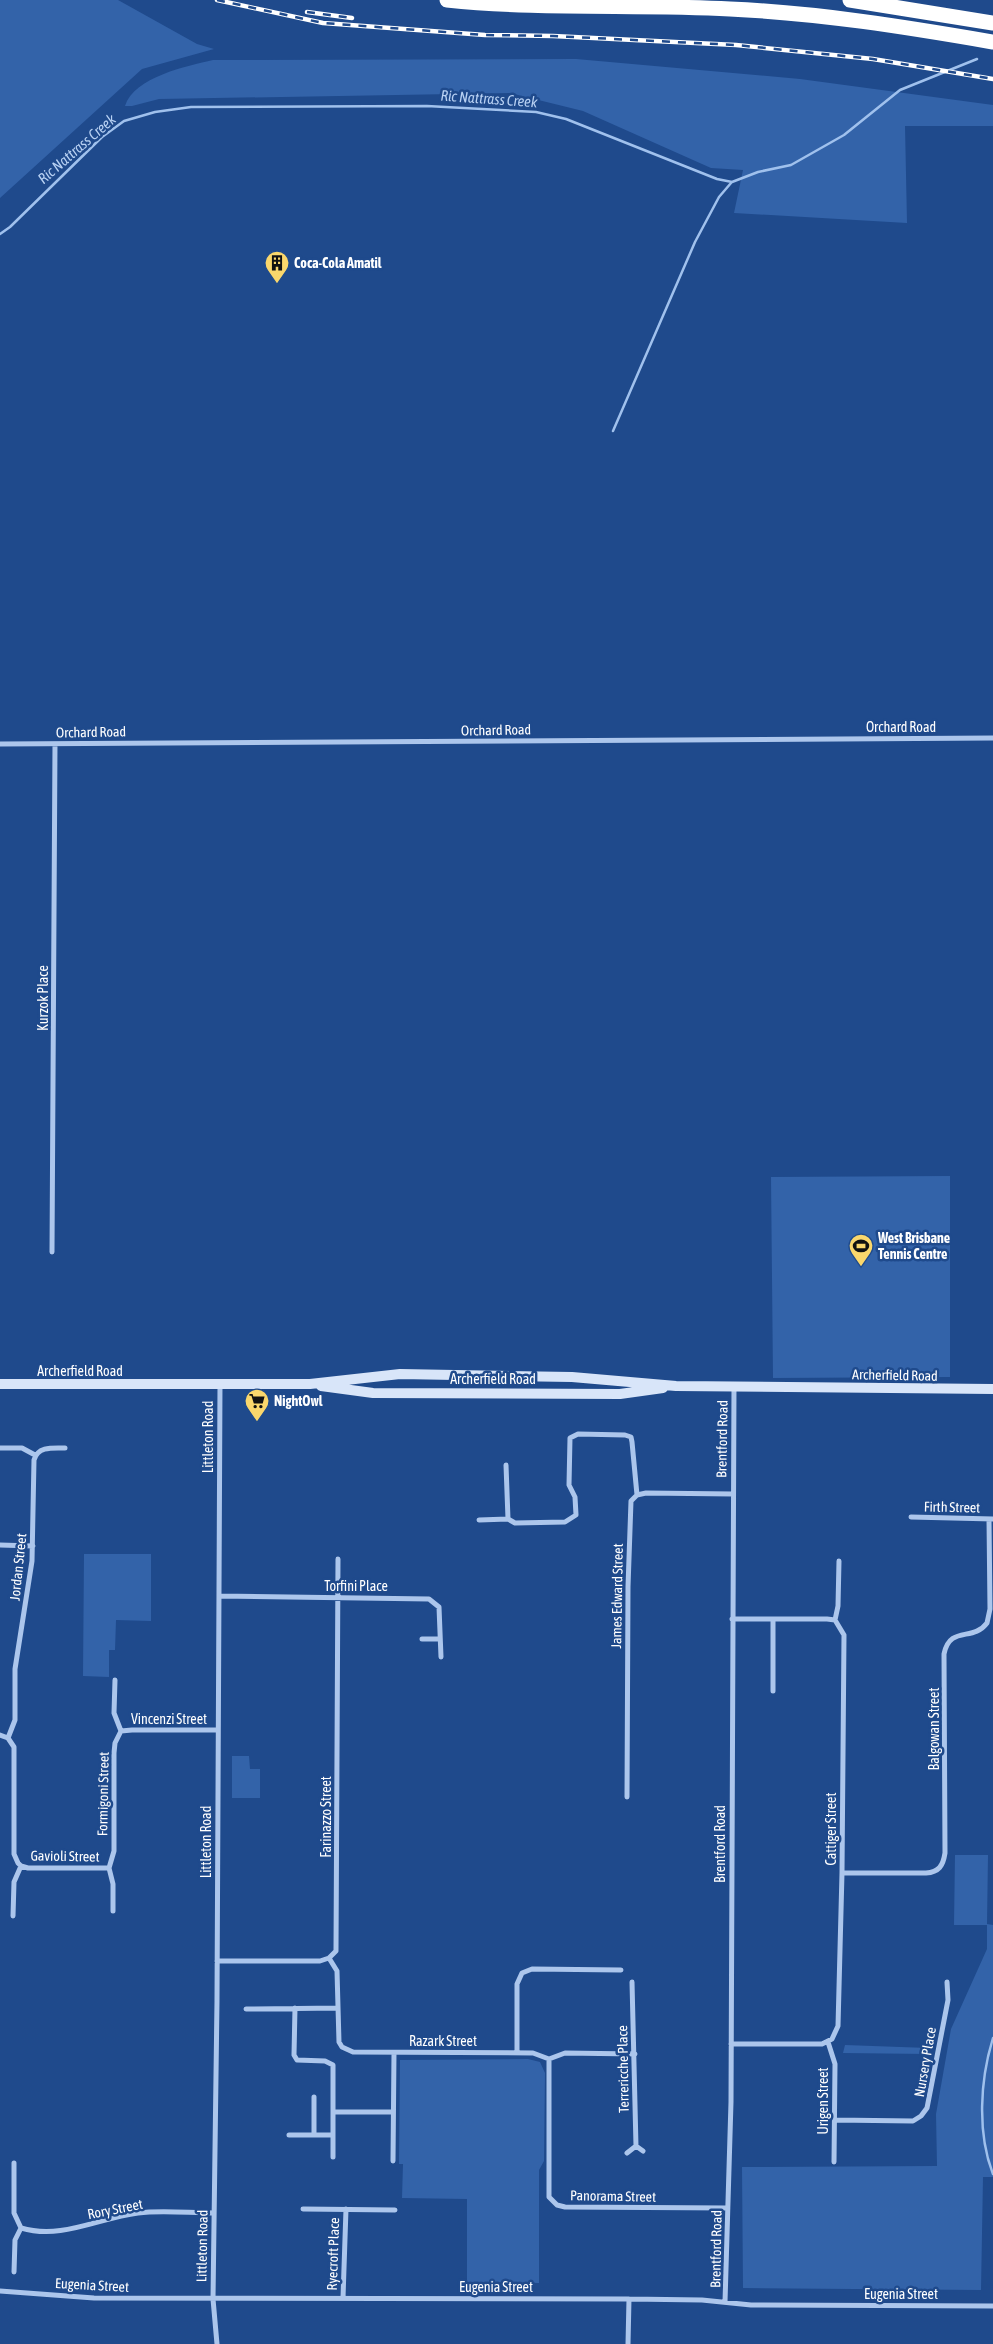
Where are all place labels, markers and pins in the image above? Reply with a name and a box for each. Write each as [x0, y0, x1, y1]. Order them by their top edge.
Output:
building icon: Coca-Cola Amatil [264, 250, 290, 284]
place label: Coca-Cola Amatil [294, 255, 382, 271]
place label: West Brisbane Tennis Centre [877, 1230, 950, 1262]
sports icon: West Brisbane Tennis Centre [848, 1233, 874, 1267]
supermarket icon: NightOwl [244, 1388, 270, 1422]
place label: NightOwl [274, 1393, 323, 1409]

